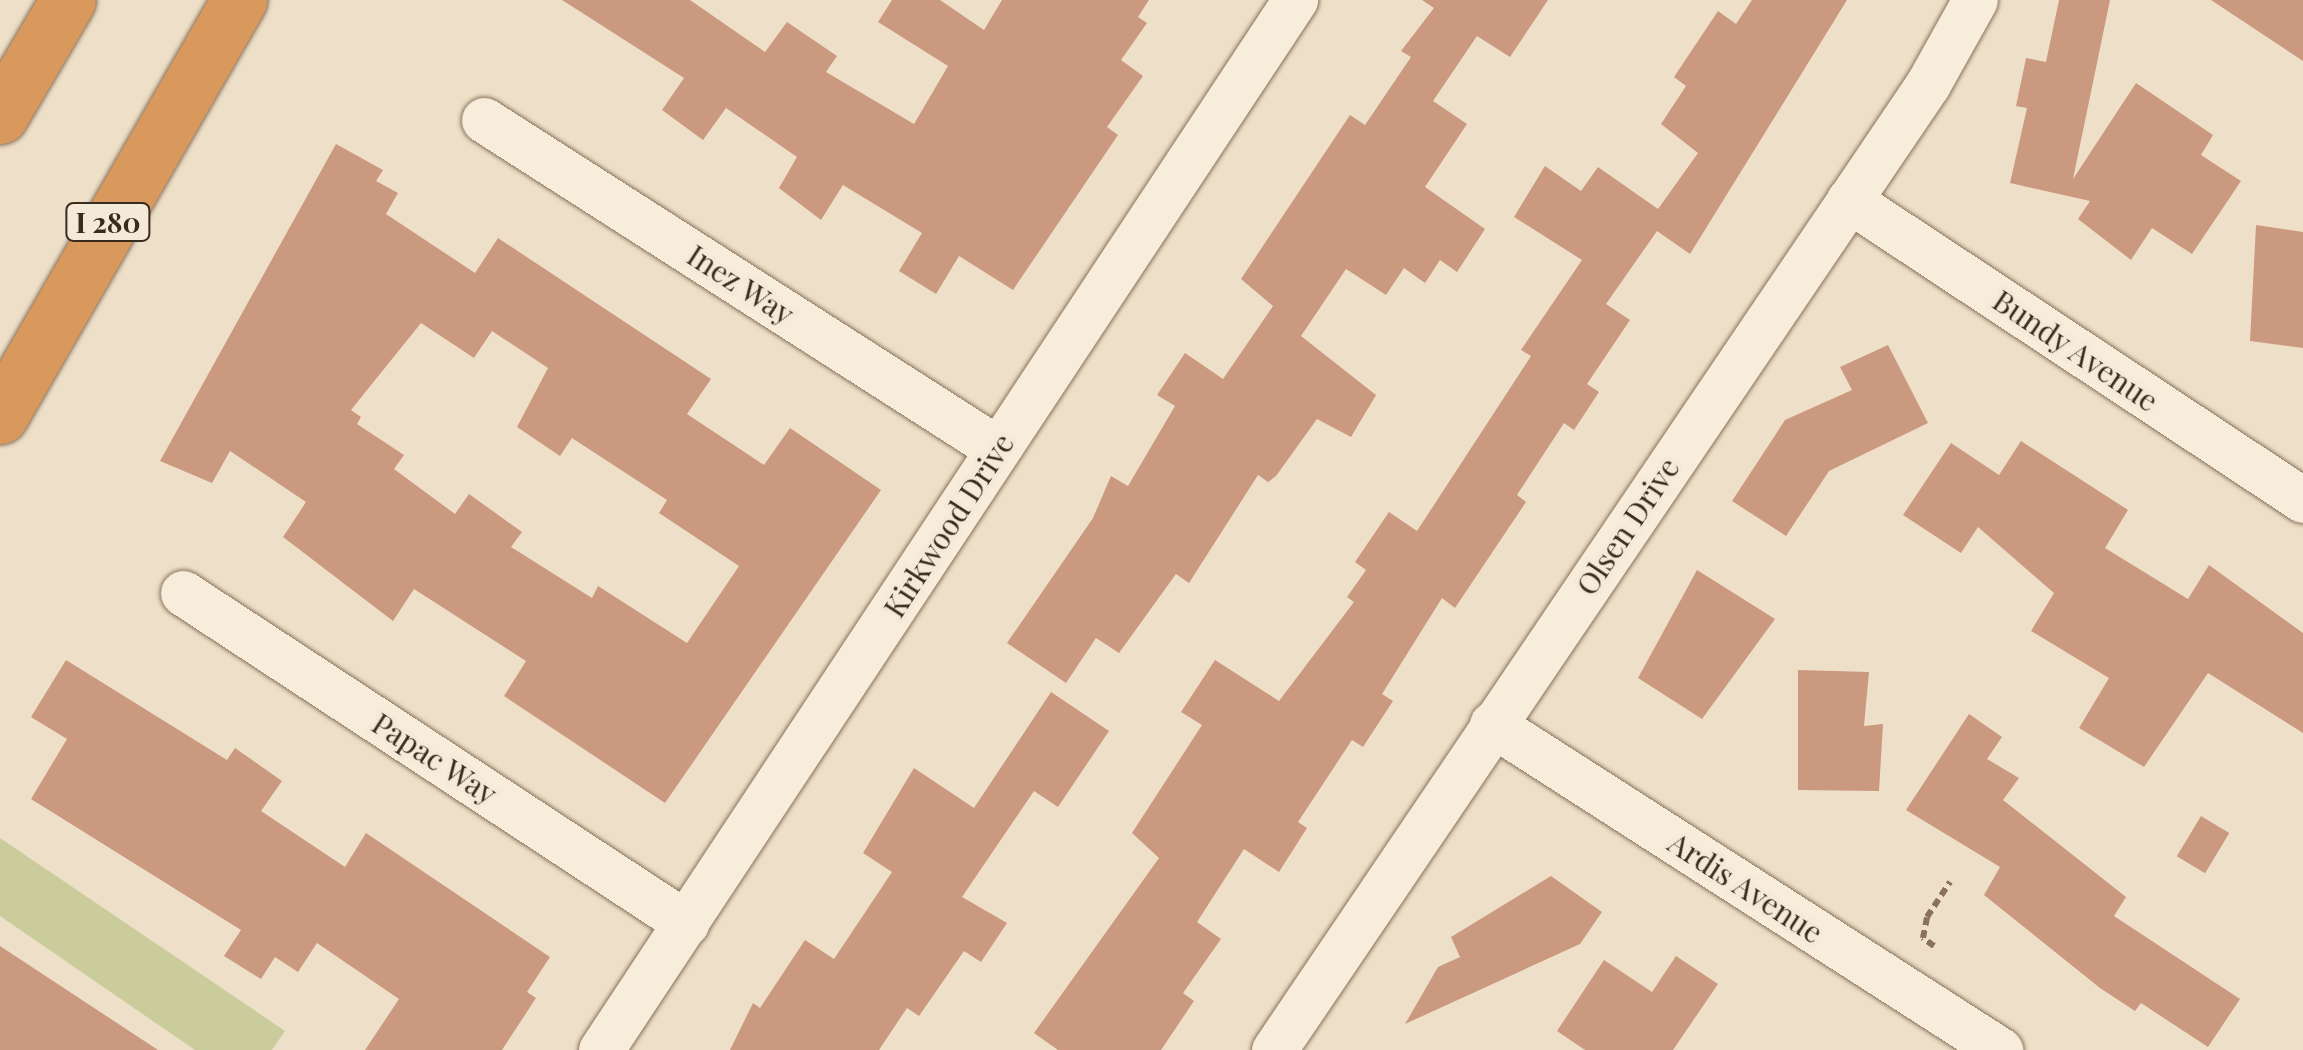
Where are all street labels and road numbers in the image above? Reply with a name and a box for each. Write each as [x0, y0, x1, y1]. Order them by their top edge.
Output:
road number: I 280 [63, 199, 153, 245]
street label: Inez Way [681, 236, 801, 332]
street label: Bundy Avenue [1986, 281, 2166, 419]
street label: Kirkwood Drive [875, 426, 1021, 624]
street label: Olsen Drive [1568, 450, 1686, 602]
street label: Papac Way [366, 704, 504, 812]
street label: Ardis Avenue [1662, 823, 1830, 951]

